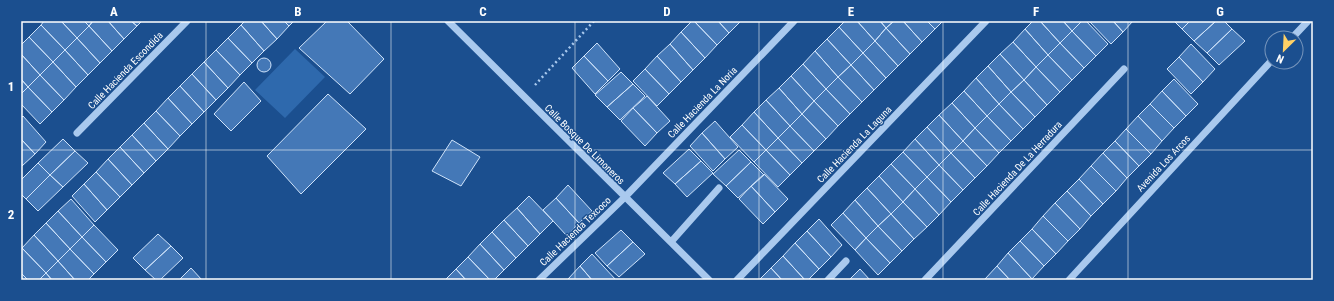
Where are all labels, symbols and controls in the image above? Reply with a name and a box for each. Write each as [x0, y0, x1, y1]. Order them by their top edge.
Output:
text: A [110, 4, 118, 19]
text: B [294, 4, 302, 19]
text: C [479, 4, 487, 19]
text: D [663, 4, 671, 19]
text: E [848, 4, 855, 19]
text: F [1033, 4, 1039, 19]
text: G [1216, 4, 1224, 19]
street label: Calle Hacienda Escondida [86, 30, 165, 111]
north arrow [1264, 30, 1304, 70]
text: N [1274, 51, 1286, 66]
street label: Calle Hacienda La Noria [666, 64, 739, 140]
text: 1 [8, 79, 14, 94]
street label: Calle Bosque De Limoneros [542, 102, 627, 187]
street label: Calle Hacienda La Laguna [815, 104, 894, 185]
street label: Calle Hacienda De La Herradura [971, 119, 1064, 218]
street label: Avenida Los Arcos [1134, 133, 1193, 194]
street label: Calle Hacienda Texcoco [538, 195, 613, 268]
text: 2 [8, 207, 15, 222]

